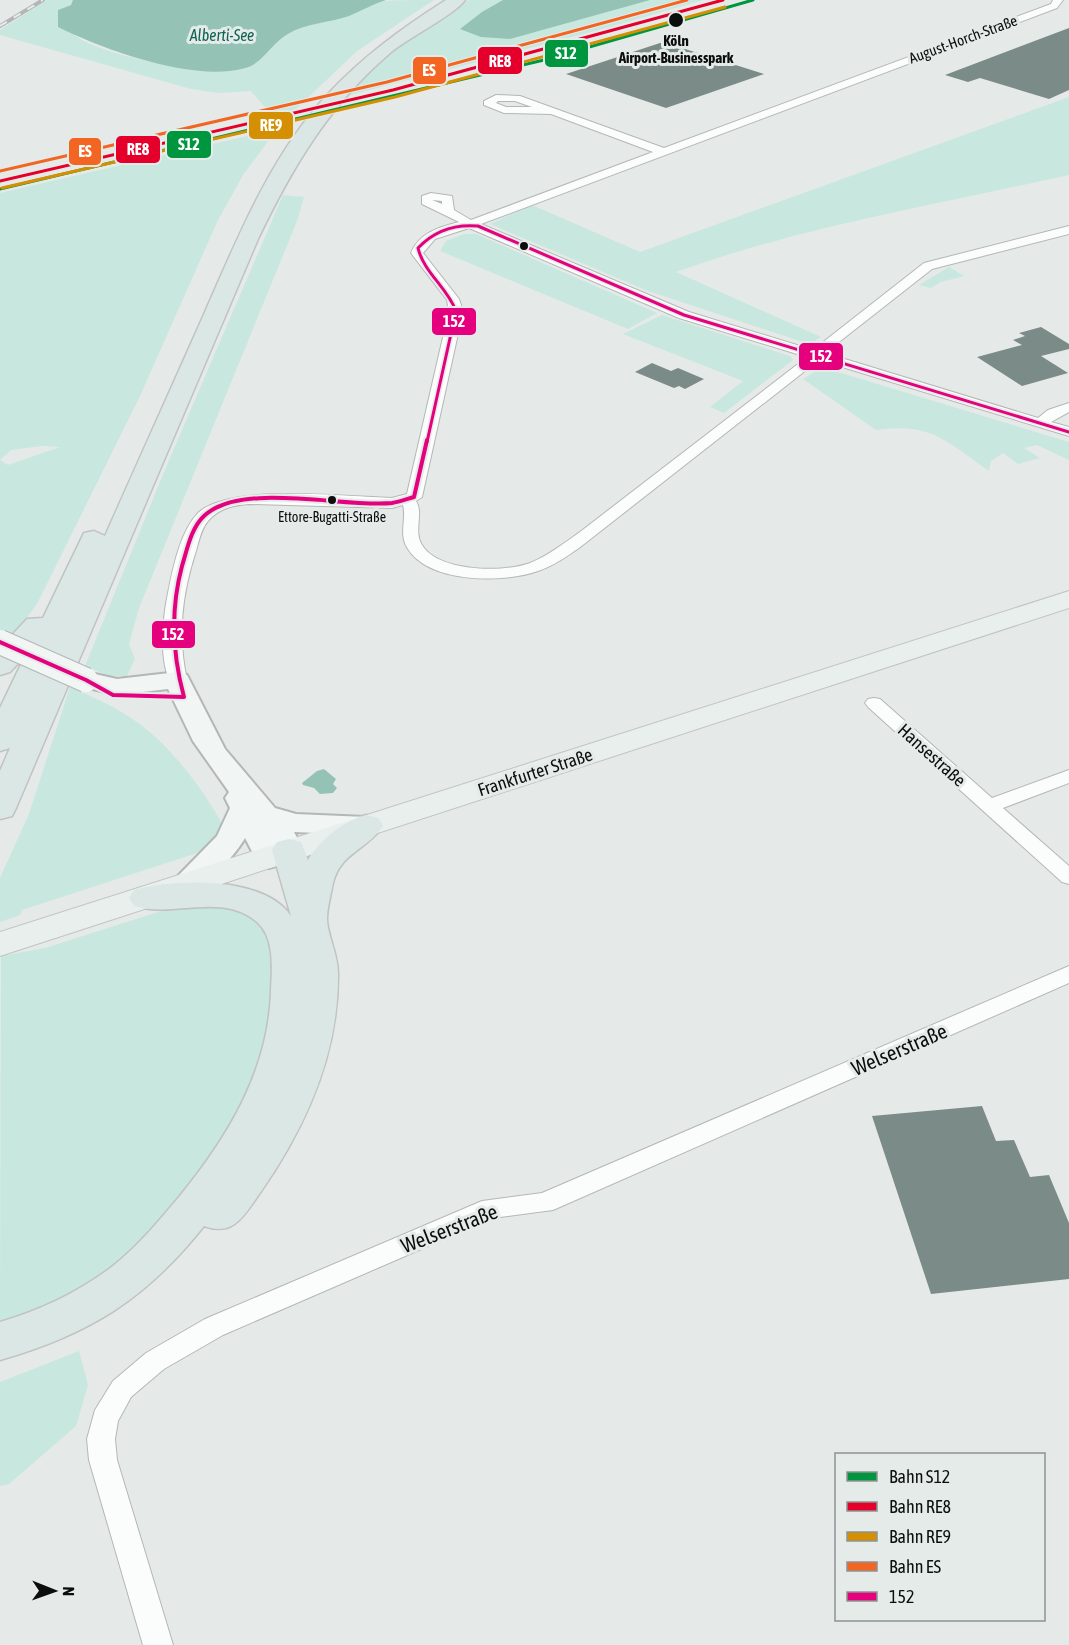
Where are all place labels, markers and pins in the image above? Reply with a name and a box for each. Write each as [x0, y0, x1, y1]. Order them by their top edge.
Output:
marker: Köln Airport-Businesspark [667, 11, 685, 29]
place label: Köln Airport-Businesspark [618, 32, 734, 66]
unlabelled marker [518, 240, 530, 252]
marker: Ettore-Bugatti-Straße [326, 494, 338, 506]
place label: Ettore-Bugatti-Straße [278, 509, 386, 525]

